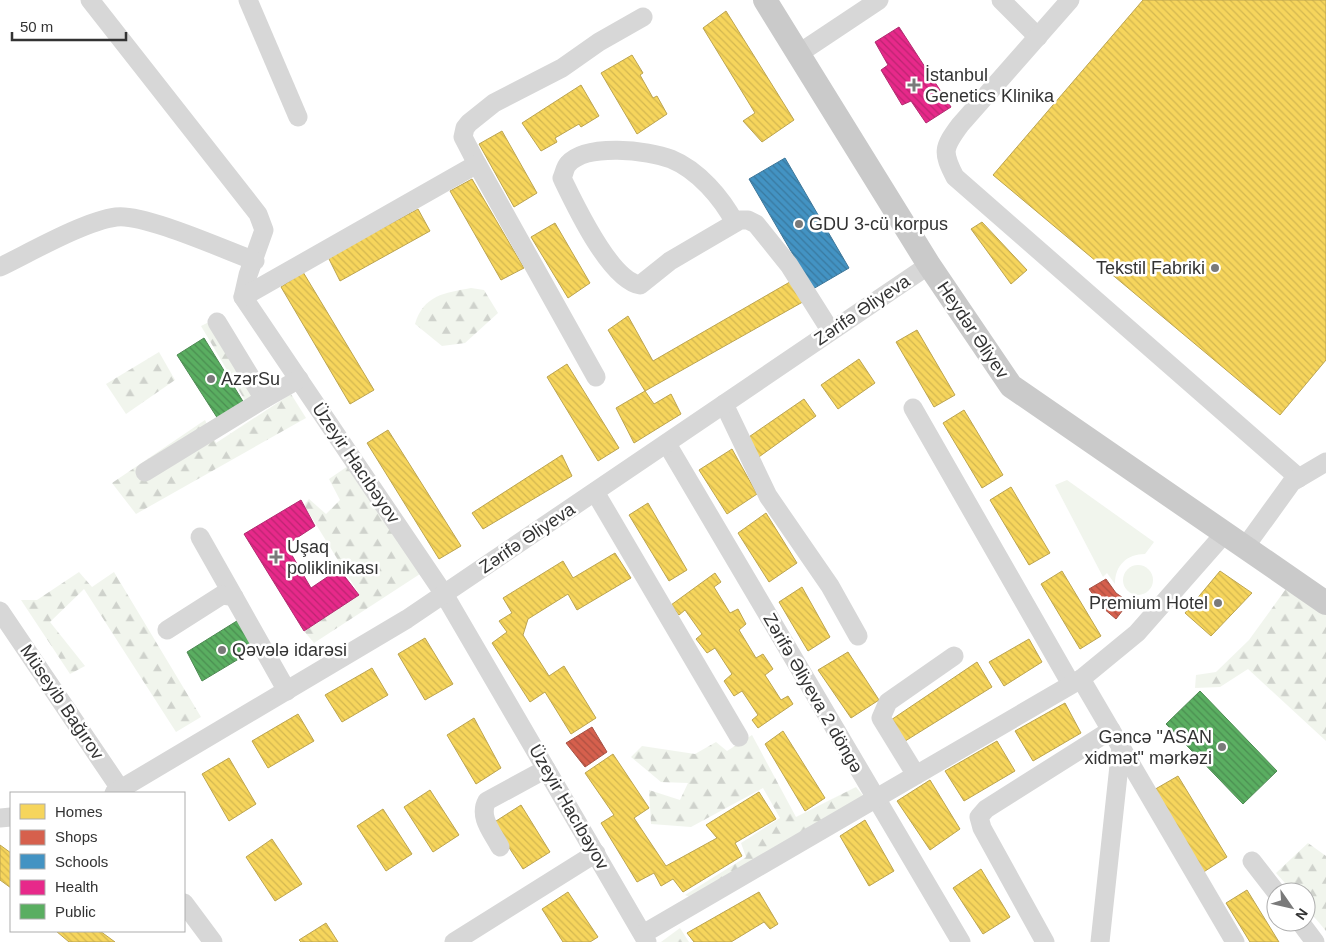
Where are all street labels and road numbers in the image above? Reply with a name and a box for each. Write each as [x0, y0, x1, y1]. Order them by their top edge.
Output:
street label: Zərifə Əliyeva [811, 270, 914, 349]
street label: Heydər Əliyev [933, 278, 1013, 382]
street label: Üzeyir Hacıbəyov [308, 399, 404, 527]
street label: Zərifə Əliyeva [476, 498, 579, 577]
street label: Zərifə Əliyeva 2 döngə [759, 610, 867, 776]
street label: Müseyib Bağırov [16, 641, 108, 763]
street label: Üzeyir Hacıbəyov [525, 741, 613, 873]

